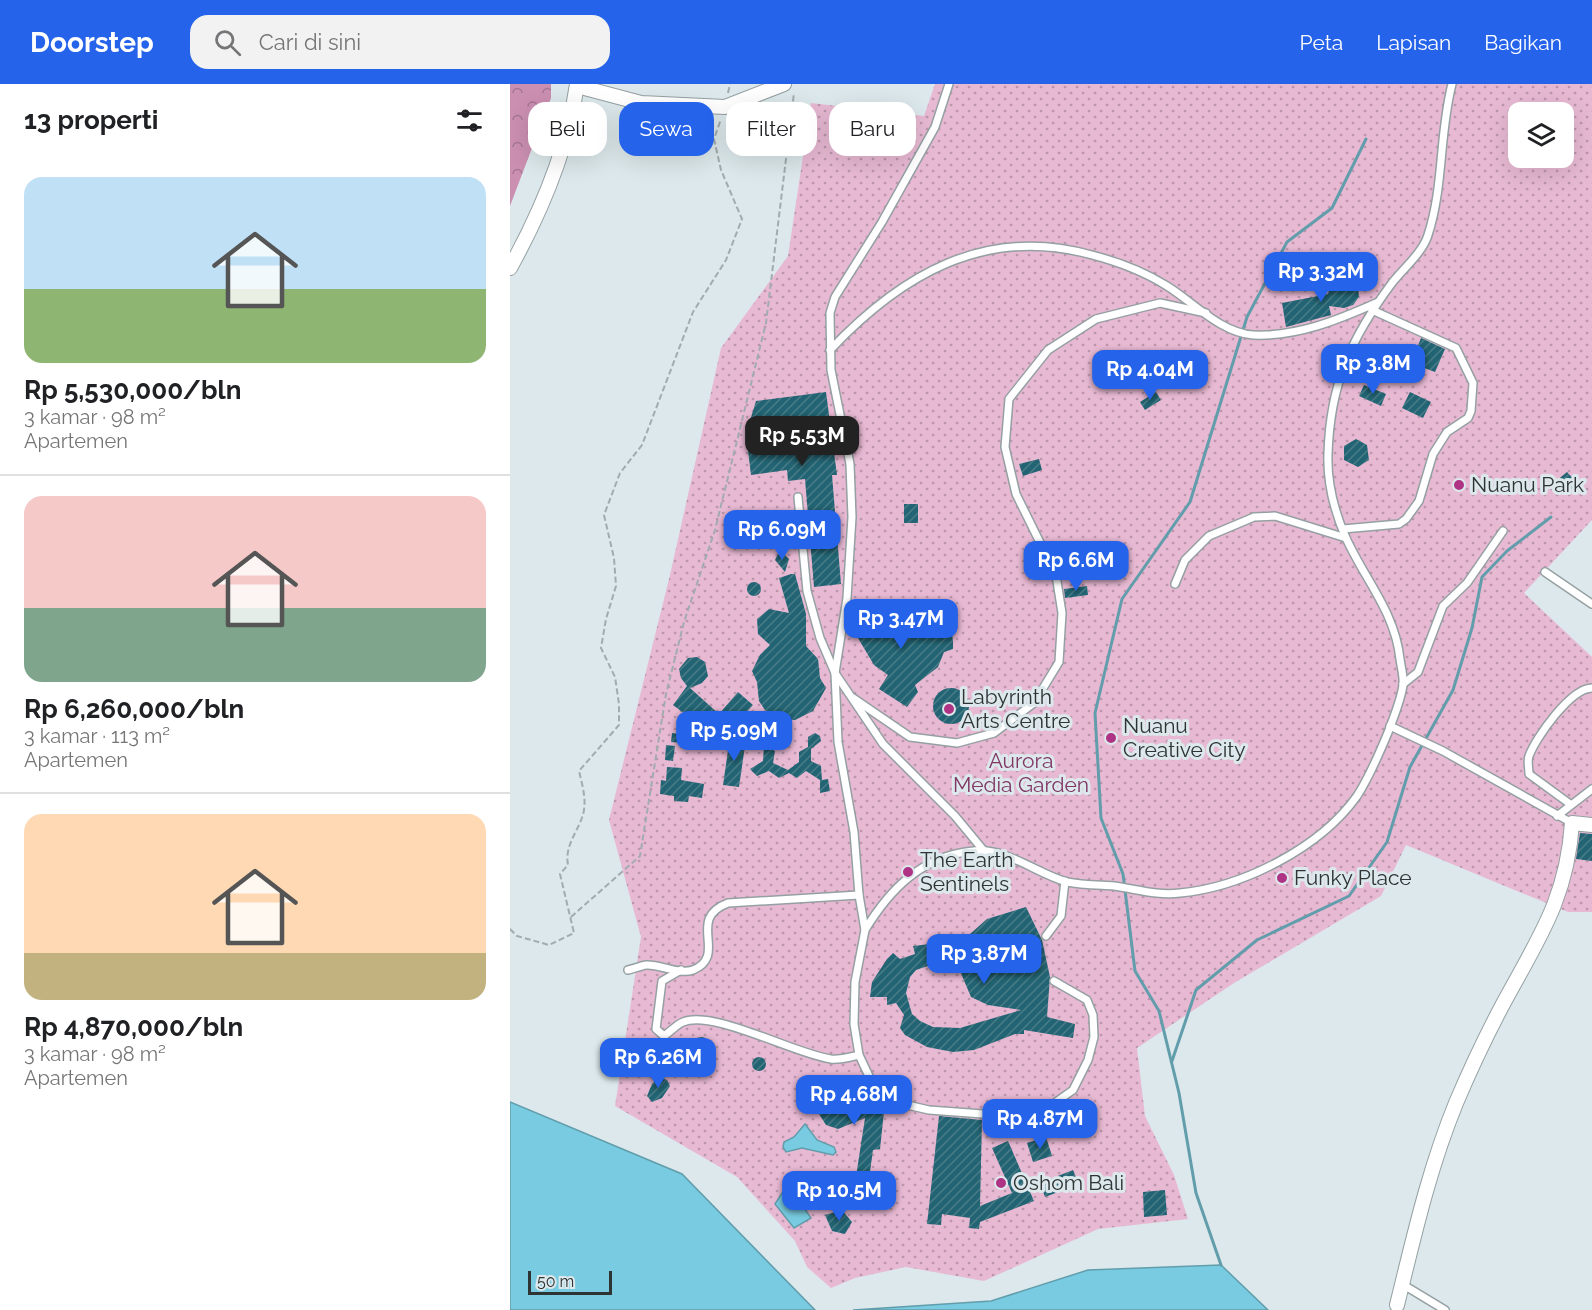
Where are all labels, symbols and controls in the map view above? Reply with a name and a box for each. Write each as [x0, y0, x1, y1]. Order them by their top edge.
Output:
search box [190, 15, 610, 69]
text: Doorstep [30, 26, 154, 59]
icon: search [211, 26, 244, 59]
text: Cari di sini [259, 29, 361, 55]
text: Peta [1300, 30, 1343, 55]
text: Lapisan [1376, 30, 1451, 55]
text: Bagikan [1484, 30, 1562, 55]
chip: Beli [528, 102, 607, 156]
chip: Sewa [619, 102, 714, 156]
chip: Filter [726, 102, 817, 156]
chip: Baru [829, 102, 916, 156]
map controls [1508, 102, 1574, 168]
button: layers [1508, 102, 1574, 168]
icon: filters [453, 104, 486, 137]
text: 13 properti [24, 105, 158, 135]
icon: home [201, 216, 309, 324]
pin: Rp 3.32M [1259, 252, 1383, 303]
text: Rp 3.32M [1278, 259, 1364, 283]
pin: Rp 3.8M [1318, 344, 1428, 395]
pin: Rp 4.04M [1088, 350, 1212, 401]
text: Rp 3.8M [1335, 351, 1411, 375]
text: Rp 4.04M [1106, 357, 1194, 381]
text: Rp 5,530,000/bln [24, 375, 241, 405]
text: 3 kamar · 98 m² [24, 405, 166, 429]
pin: Rp 5.53M [740, 416, 864, 467]
text: Rp 5.53M [759, 423, 845, 447]
text: Apartemen [24, 429, 128, 453]
place label: Nuanu Park [1471, 472, 1584, 497]
marker: Nuanu Park [1452, 478, 1466, 492]
pin: Rp 6.09M [720, 510, 844, 561]
text: Rp 6.09M [738, 517, 826, 541]
icon: home [201, 535, 309, 643]
pin: Rp 6.6M [1021, 541, 1131, 592]
text: Rp 6.6M [1038, 548, 1114, 572]
pin: Rp 3.47M [839, 599, 963, 650]
text: Rp 3.47M [858, 606, 944, 630]
place label: Labyrinth Arts Centre [961, 684, 1070, 733]
text: Rp 6,260,000/bln [24, 694, 244, 724]
marker: Labyrinth Arts Centre [942, 702, 956, 716]
pin: Rp 5.09M [672, 711, 796, 762]
place label: Nuanu Creative City [1123, 713, 1246, 762]
text: Rp 5.09M [690, 718, 778, 742]
text: 3 kamar · 113 m² [24, 724, 170, 748]
marker: Nuanu Creative City [1104, 731, 1118, 745]
text: Apartemen [24, 748, 128, 772]
park label: Aurora Media Garden [953, 748, 1089, 797]
place label: The Earth Sentinels [920, 847, 1014, 896]
icon: home [201, 853, 309, 961]
marker: The Earth Sentinels [901, 865, 915, 879]
place label: Funky Place [1294, 865, 1412, 890]
marker: Funky Place [1275, 871, 1289, 885]
pin: Rp 3.87M [922, 934, 1046, 985]
text: Rp 3.87M [941, 941, 1027, 965]
text: Rp 4,870,000/bln [24, 1012, 243, 1042]
pin: Rp 6.26M [596, 1038, 720, 1089]
text: 3 kamar · 98 m² [24, 1042, 166, 1066]
text: Rp 6.26M [614, 1045, 702, 1069]
text: Apartemen [24, 1066, 128, 1090]
pin: Rp 4.68M [792, 1075, 916, 1126]
text: Rp 4.68M [810, 1082, 898, 1106]
pin: Rp 4.87M [978, 1099, 1102, 1150]
text: Rp 4.87M [996, 1106, 1084, 1130]
place label: Oshom Bali [1013, 1170, 1124, 1195]
pin: Rp 10.5M [777, 1171, 901, 1222]
marker: Oshom Bali [994, 1176, 1008, 1190]
text: Rp 10.5M [796, 1178, 882, 1202]
scale bar [528, 1268, 612, 1296]
text: 50 m [537, 1272, 574, 1291]

